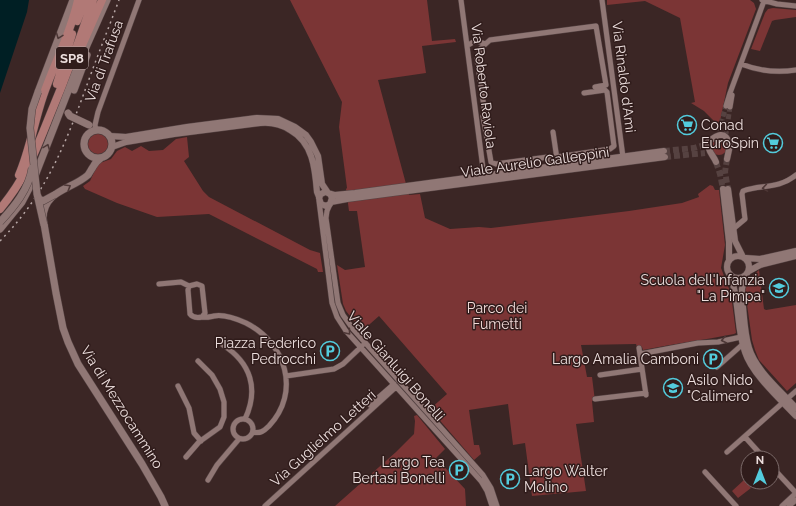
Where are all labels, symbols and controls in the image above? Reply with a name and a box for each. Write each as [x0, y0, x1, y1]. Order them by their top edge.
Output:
street label: Via di Trafusa [82, 18, 126, 104]
street label: Via Rinaldo d'Ami [609, 20, 639, 134]
street label: Via Roberto Raviola [468, 23, 500, 149]
one-way arrow [55, 33, 63, 40]
road number: SP8 [56, 47, 88, 69]
supermarket icon: Conad [676, 114, 698, 136]
place label: Conad [701, 117, 743, 133]
supermarket icon: EuroSpin [762, 132, 784, 154]
place label: EuroSpin [701, 135, 759, 151]
one-way arrow [42, 144, 50, 151]
street label: Viale Aurelio Galleppini [460, 144, 610, 180]
one-way arrow [762, 183, 768, 192]
one-way arrow [64, 185, 71, 192]
place label: Scuola dell'Infanzia "La Pimpa" [641, 272, 765, 304]
school or university icon: Scuola dell'Infanzia "La Pimpa" [768, 277, 790, 299]
park label: Parco dei Fumetti [467, 300, 527, 332]
street label: Viale Gianluigi Bonelli [344, 308, 448, 424]
one-way arrow [343, 328, 350, 335]
place label: Piazza Federico Pedrocchi [215, 335, 316, 367]
one-way arrow [721, 336, 727, 344]
parking icon: Piazza Federico Pedrocchi [319, 340, 341, 362]
street label: Via di Mezzocammino [78, 343, 166, 471]
parking icon: Largo Amalia Camboni [702, 348, 724, 370]
place label: Largo Amalia Camboni [552, 351, 699, 367]
place label: Asilo Nido "Calimero" [687, 372, 753, 404]
school or university icon: Asilo Nido "Calimero" [662, 377, 684, 399]
street label: Via Guglielmo Letteri [267, 387, 379, 489]
north arrow [740, 450, 780, 490]
place label: Largo Tea Bertasi Bonelli [352, 454, 445, 486]
text: N [756, 454, 764, 467]
parking icon: Largo Tea Bertasi Bonelli [448, 459, 470, 481]
place label: Largo Walter Molino [524, 463, 608, 495]
parking icon: Largo Walter Molino [499, 468, 521, 490]

